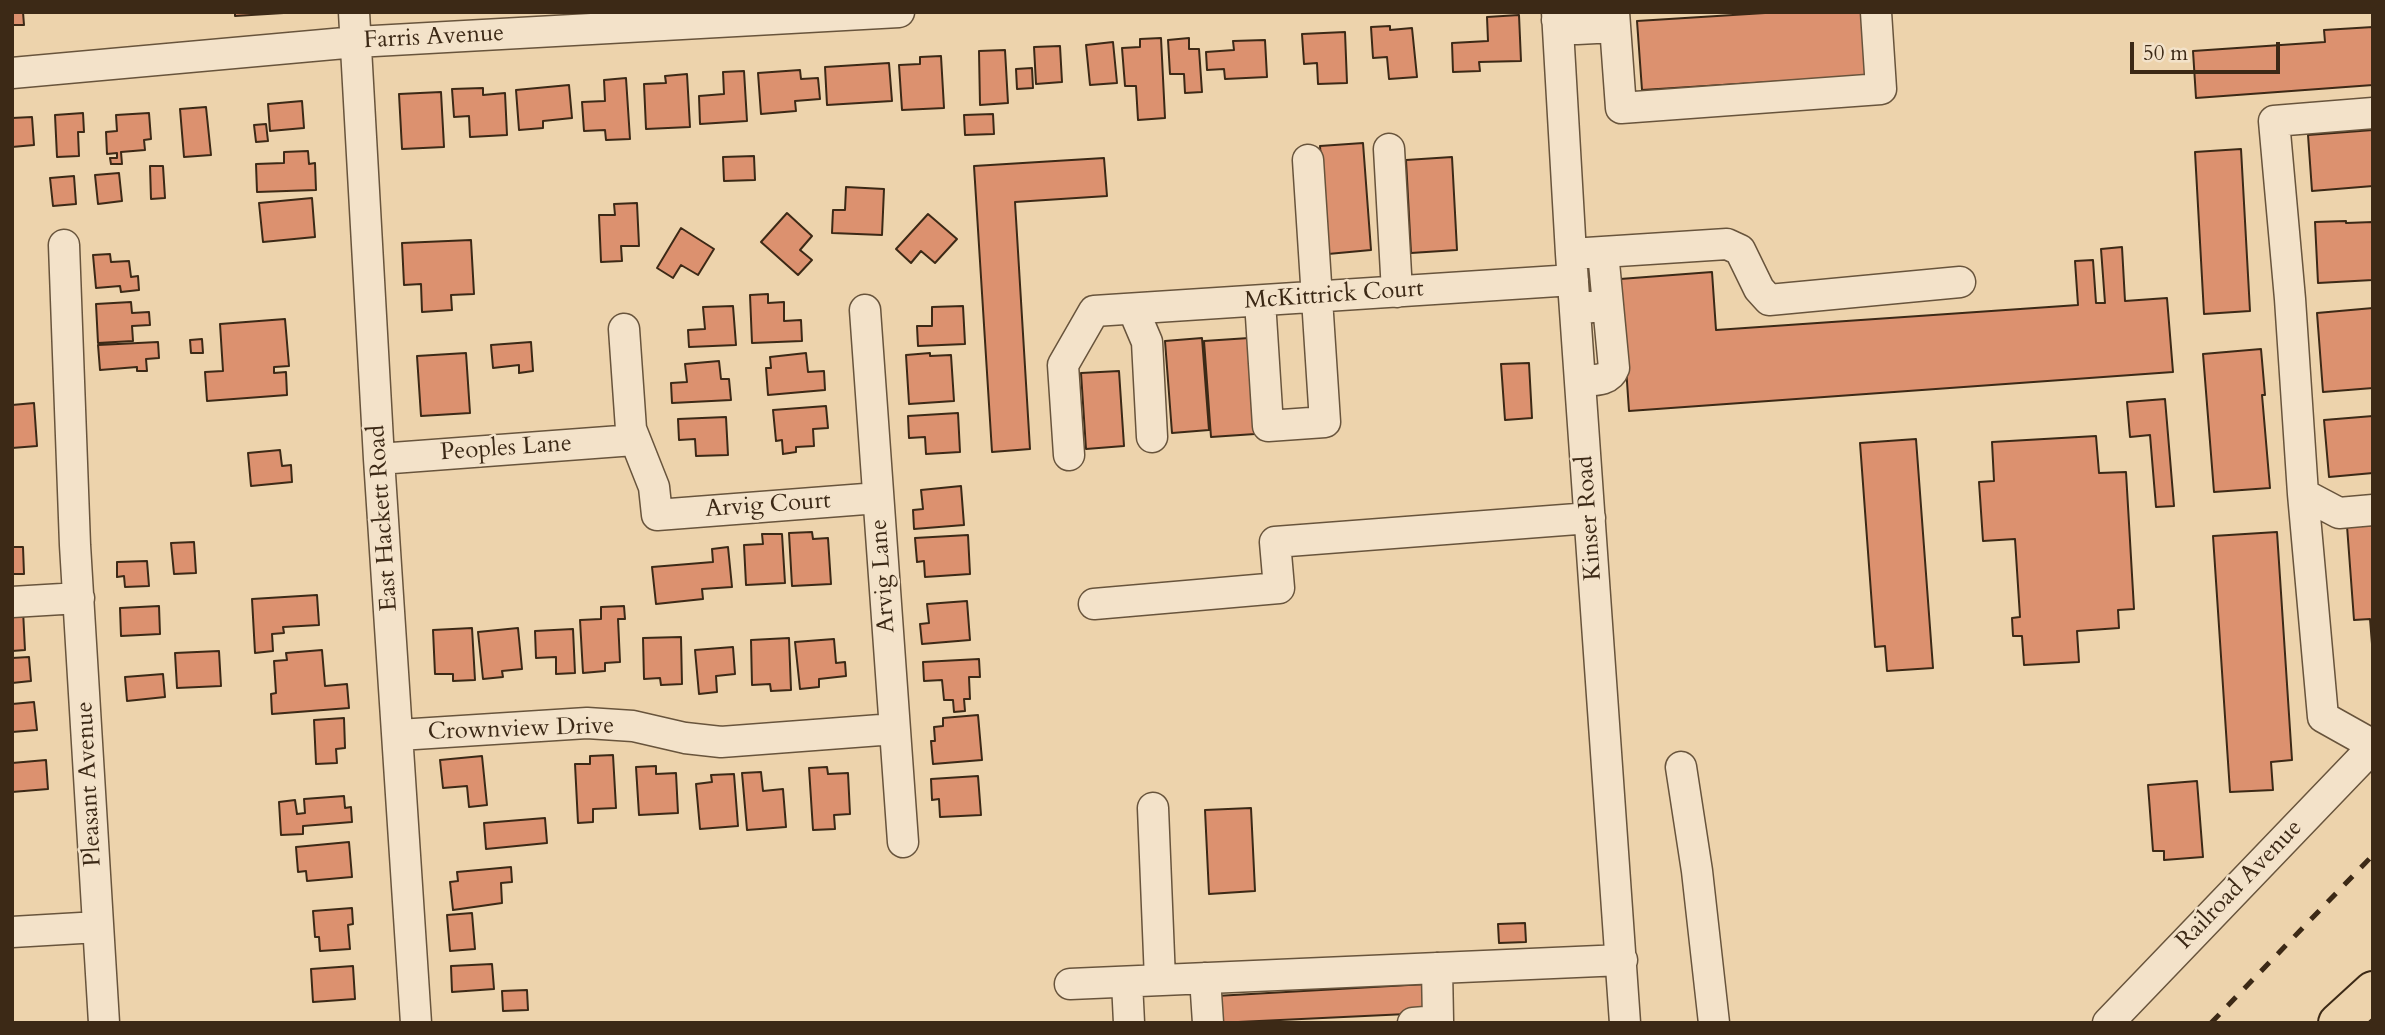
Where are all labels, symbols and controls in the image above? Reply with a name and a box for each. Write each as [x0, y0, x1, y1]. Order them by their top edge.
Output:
street label: Farris Avenue [363, 20, 505, 56]
scale bar [2133, 28, 2284, 72]
text: 50 m [2143, 39, 2188, 68]
street label: McKittrick Court [1243, 275, 1425, 317]
street label: East Hackett Road [363, 424, 405, 612]
street label: Peoples Lane [439, 430, 573, 468]
street label: Kinser Road [1571, 455, 1609, 581]
street label: Arvig Court [704, 487, 832, 525]
street label: Arvig Lane [866, 518, 902, 634]
street label: Pleasant Avenue [71, 701, 109, 867]
street label: Crownview Drive [427, 712, 615, 748]
street label: Railroad Avenue [2171, 814, 2309, 956]

